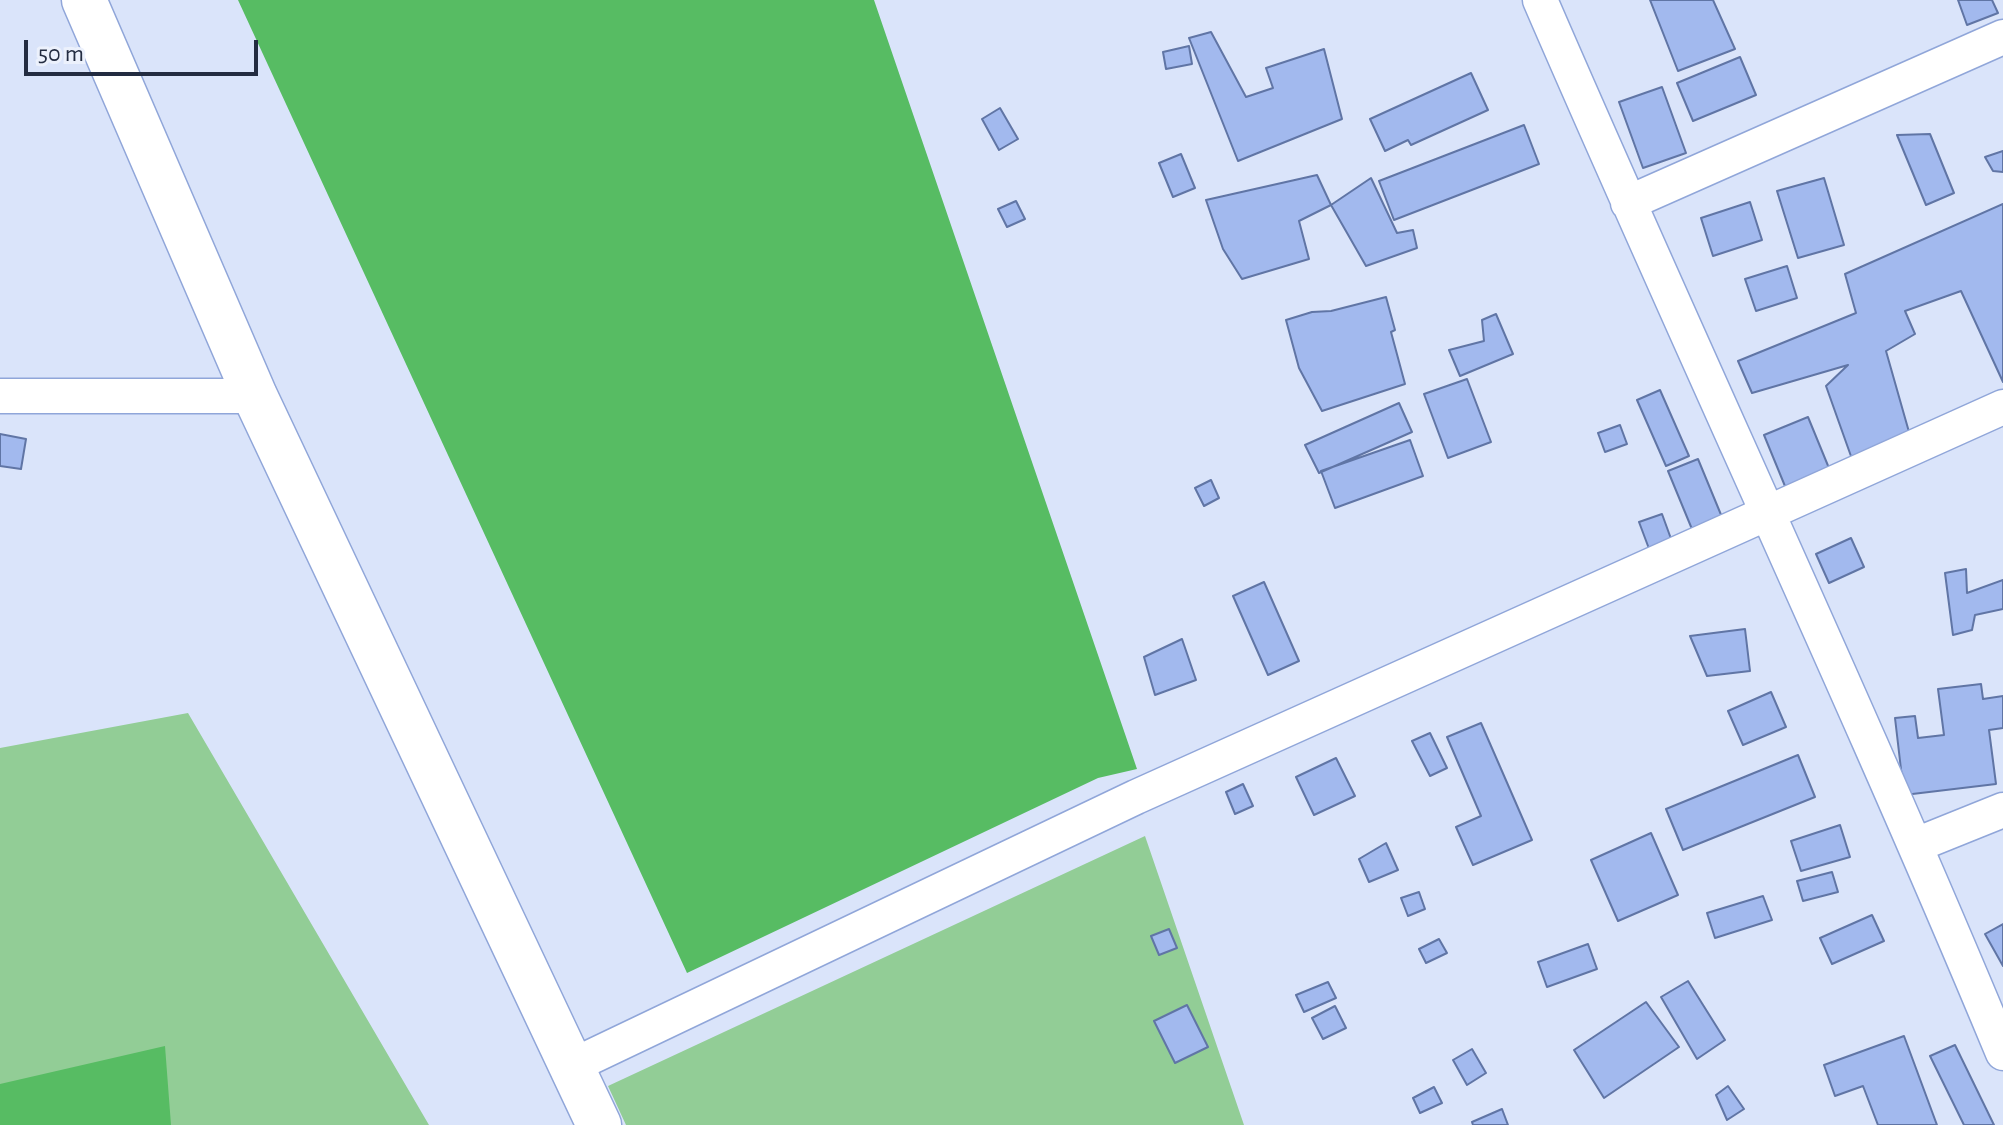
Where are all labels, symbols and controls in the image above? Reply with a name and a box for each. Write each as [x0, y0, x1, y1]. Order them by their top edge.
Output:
scale bar [28, 24, 262, 74]
text: 50 m [38, 42, 84, 66]

